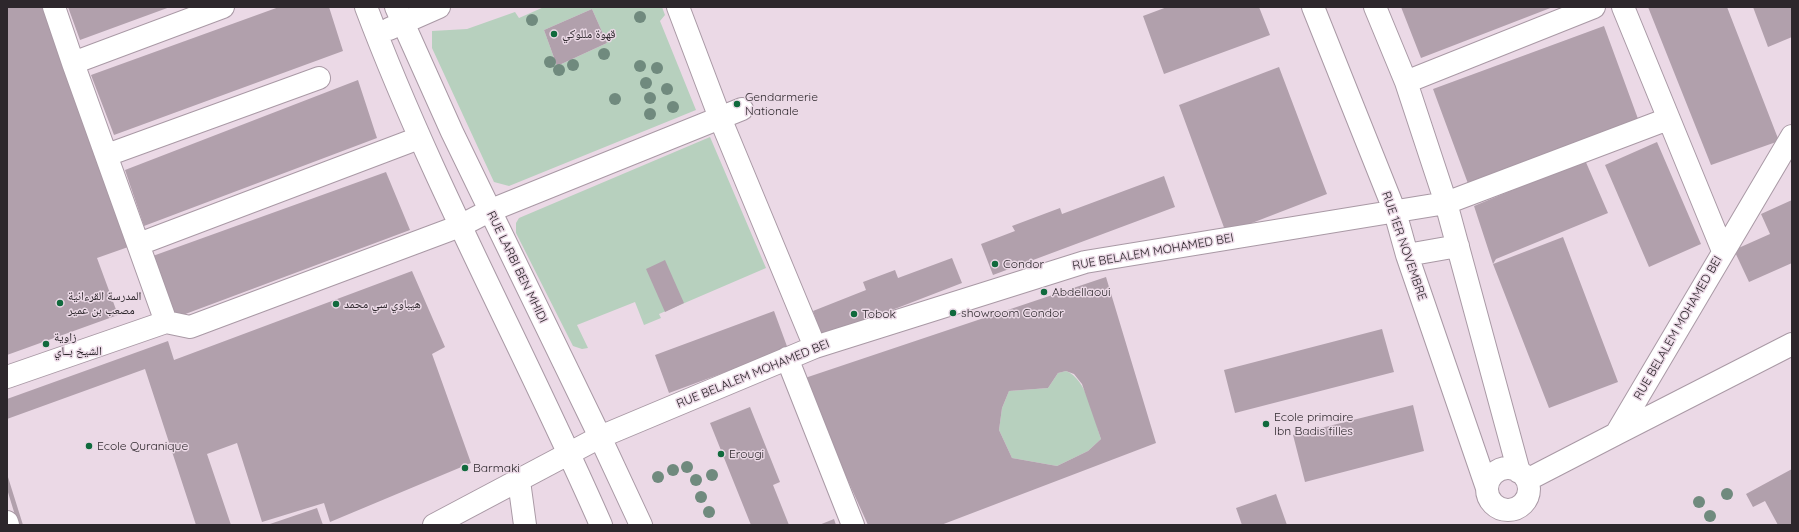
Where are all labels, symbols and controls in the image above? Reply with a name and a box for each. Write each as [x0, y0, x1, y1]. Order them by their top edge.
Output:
place label: قهوة مللوكي [562, 27, 616, 41]
marker: قهوة مللوكي [549, 29, 559, 39]
place label: Gendarmerie Nationale [745, 90, 818, 118]
marker: Gendarmerie Nationale [732, 99, 742, 109]
street label: RUE 1ER NOVEMBRE [1379, 190, 1429, 302]
street label: RUE LARBI BEN MHIDI [484, 209, 550, 325]
street label: RUE BELALEM MOHAMED BEI [1071, 231, 1235, 273]
street label: RUE BELALEM MOHAMED BEI [1631, 254, 1725, 402]
place label: Condor [1003, 257, 1044, 271]
marker: Condor [990, 259, 1000, 269]
place label: Abdellaoui [1052, 285, 1111, 299]
marker: Abdellaoui [1039, 287, 1049, 297]
place label: المدرسة القرءانية مصعب بن عمير [68, 289, 141, 317]
place label: هيباوي سي محمد [344, 297, 421, 311]
marker: المدرسة القرءانية مصعب بن عمير [55, 298, 65, 308]
marker: هيباوي سي محمد [331, 299, 341, 309]
place label: showroom Condor [961, 306, 1064, 320]
place label: Tobok [862, 307, 896, 321]
marker: showroom Condor [948, 308, 958, 318]
marker: Tobok [849, 309, 859, 319]
place label: زاوية الشيخ بــاي [54, 330, 102, 358]
street label: RUE BELALEM MOHAMED BEI [674, 337, 832, 411]
marker: زاوية الشيخ بــاي [41, 339, 51, 349]
place label: Ecole primaire Ibn Badis filles [1274, 410, 1353, 438]
marker: Ecole primaire Ibn Badis filles [1261, 419, 1271, 429]
place label: Ecole Quranique [97, 439, 188, 453]
marker: Ecole Quranique [84, 441, 94, 451]
place label: Erougi [729, 447, 764, 461]
marker: Erougi [716, 449, 726, 459]
place label: Barmaki [473, 461, 520, 475]
marker: Barmaki [460, 463, 470, 473]

